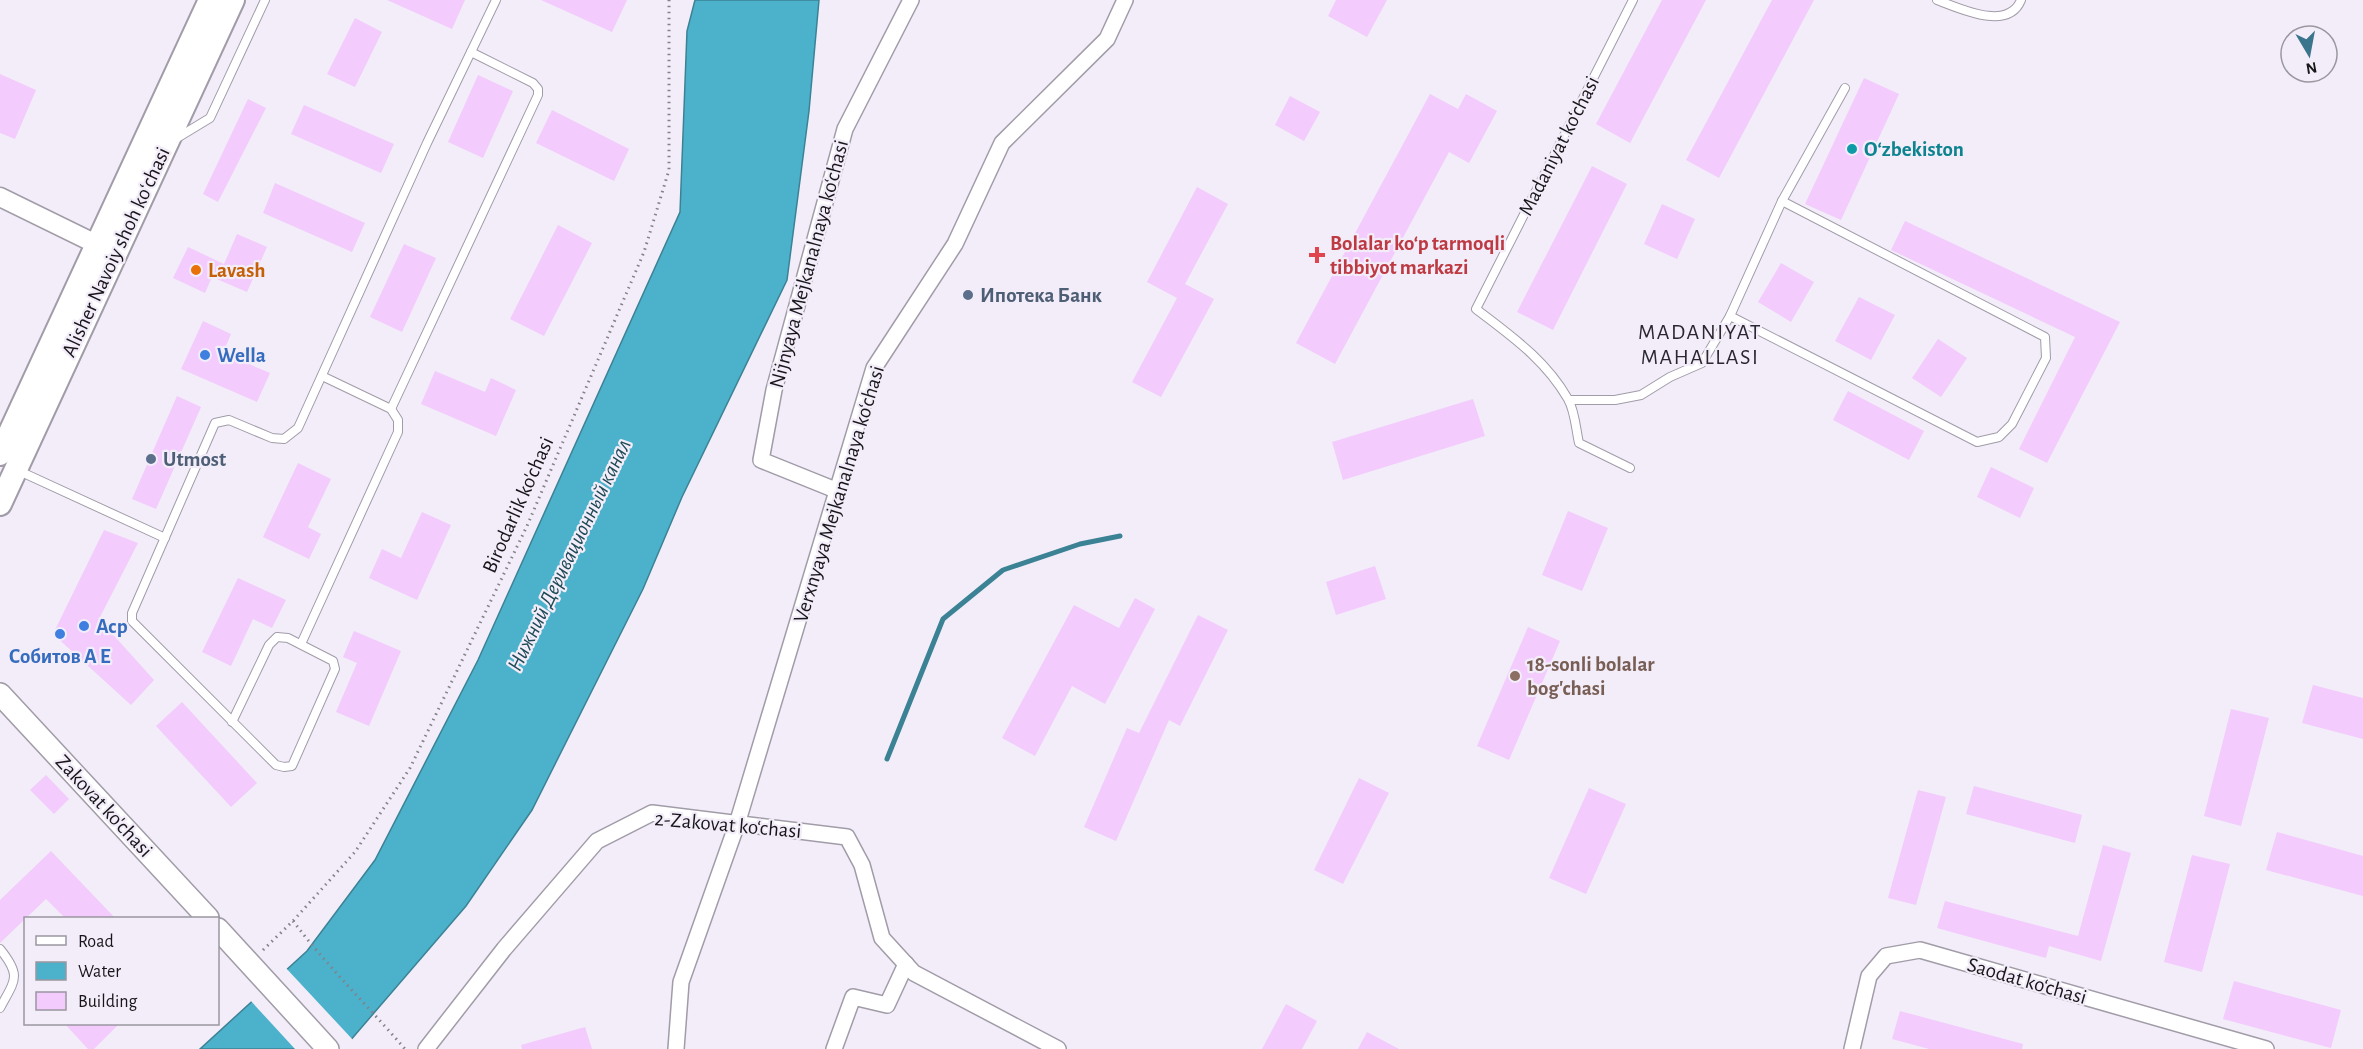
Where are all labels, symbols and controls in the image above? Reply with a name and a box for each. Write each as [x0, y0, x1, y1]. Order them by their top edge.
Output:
north arrow [2279, 24, 2339, 84]
text: N [2305, 59, 2318, 77]
street label: Madaniyat ko‘chasi [1515, 73, 1603, 219]
street label: Nijnyaya Mejkanalnaya ko‘chasi [766, 138, 852, 390]
place label: Oʻzbekiston [1864, 139, 1964, 160]
marker: Oʻzbekiston [1845, 142, 1859, 156]
street label: Alisher Navoiy shoh koʻchasi [58, 144, 174, 360]
place label: Bolalar ko‘p tarmoqli tibbiyot markazi [1330, 233, 1505, 278]
marker: Bolalar ko‘p tarmoqli tibbiyot markazi [1308, 246, 1326, 264]
place label: Lavash [208, 260, 265, 281]
marker: Lavash [189, 263, 203, 277]
place label: Ипотека Банк [980, 285, 1102, 306]
marker: Ипотека Банк [961, 288, 975, 302]
district label: MADANIYAT MAHALLASI [1638, 321, 1762, 368]
place label: Wella [217, 345, 266, 366]
marker: Wella [198, 348, 212, 362]
street label: Verxnyaya Mejkanalnaya ko‘chasi [790, 363, 888, 625]
street label: Birodarlik ko'chasi [479, 434, 557, 576]
water label: Нижний Деривационный канал [503, 436, 636, 675]
place label: Utmost [163, 449, 226, 470]
marker: Utmost [144, 452, 158, 466]
place label: Аср [96, 616, 128, 637]
marker: Аср [77, 619, 91, 633]
marker: Собитов А Е [53, 627, 67, 641]
place label: Собитов А Е [9, 646, 111, 667]
place label: 18-sonli bolalar bog'chasi [1527, 654, 1655, 699]
marker: 18-sonli bolalar bog'chasi [1508, 669, 1522, 683]
street label: Zakovat ko'chasi [52, 751, 156, 861]
street label: 2-Zakovat ko‘chasi [654, 808, 802, 842]
legend [24, 917, 219, 1025]
text: Road [78, 933, 114, 951]
street label: Saodat ko‘chasi [1965, 954, 2089, 1008]
text: Water [78, 963, 121, 981]
text: Building [78, 993, 138, 1011]

